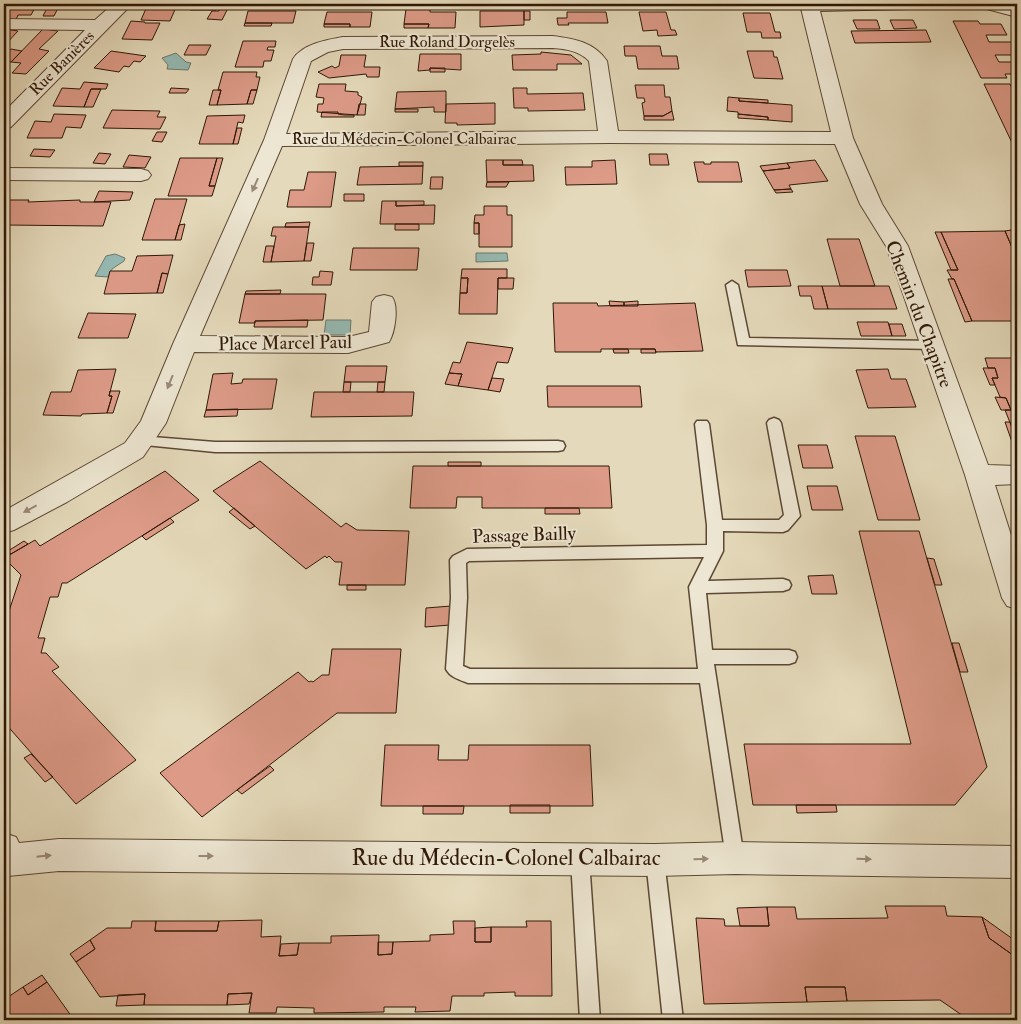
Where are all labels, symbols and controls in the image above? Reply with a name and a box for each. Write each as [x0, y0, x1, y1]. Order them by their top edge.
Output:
street label: Rue Banières [25, 26, 99, 100]
street label: Rue Roland Dorgelès [379, 32, 515, 52]
street label: Rue du Médecin-Colonel Calbairac [292, 129, 517, 149]
one-way arrow [250, 177, 258, 192]
street label: Chemin du Chapitre [879, 237, 958, 391]
street label: Place Marcel Paul [218, 330, 352, 356]
one-way arrow [166, 375, 174, 390]
one-way arrow [23, 505, 38, 513]
street label: Passage Bailly [472, 521, 577, 549]
street label: Rue du Médecin-Colonel Calbairac [351, 844, 661, 872]
one-way arrow [36, 852, 52, 860]
one-way arrow [199, 852, 215, 860]
one-way arrow [694, 854, 710, 862]
one-way arrow [856, 856, 872, 864]

